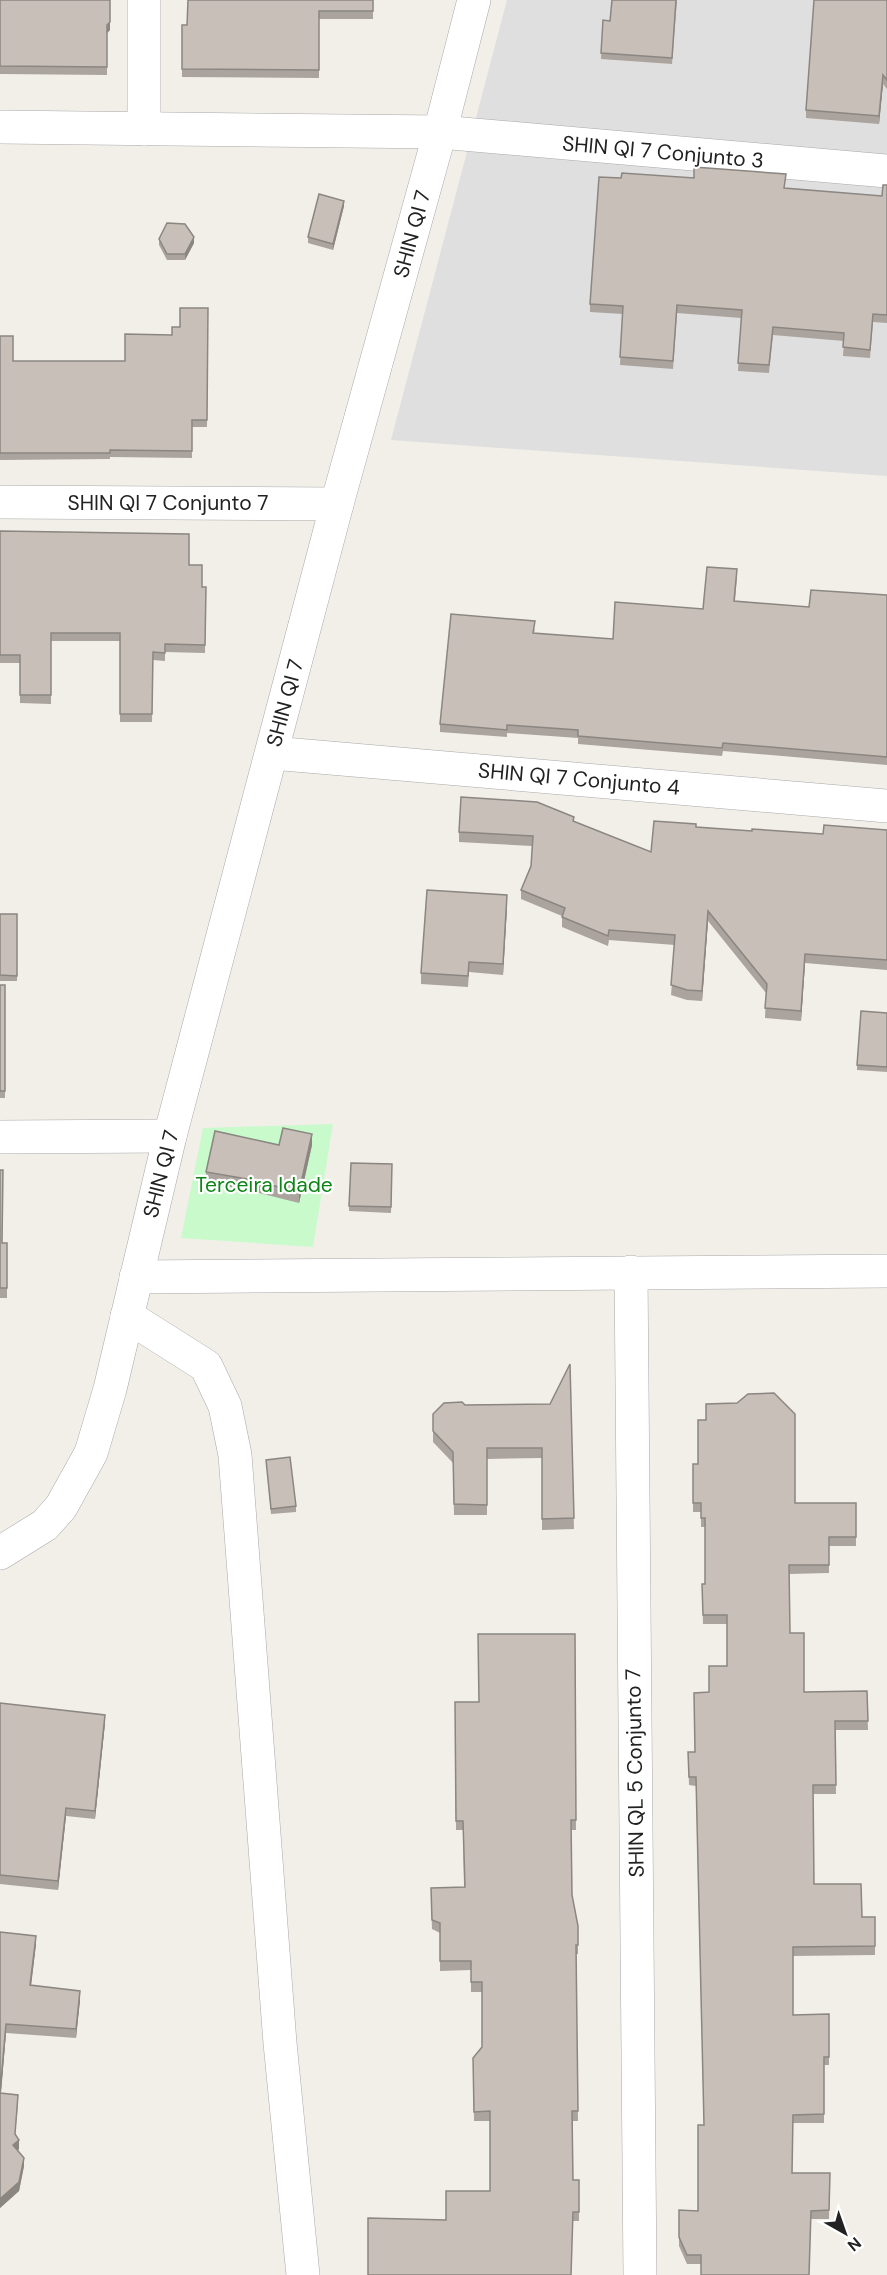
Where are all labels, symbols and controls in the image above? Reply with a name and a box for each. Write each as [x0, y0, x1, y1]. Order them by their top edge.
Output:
street label: SHIN QI 7 Conjunto 3 [561, 129, 765, 175]
street label: SHIN QI 7 [387, 187, 437, 281]
street label: SHIN QI 7 Conjunto 7 [68, 489, 269, 517]
street label: SHIN QI 7 [260, 656, 310, 750]
street label: SHIN QI 7 Conjunto 4 [477, 756, 681, 802]
street label: SHIN QI 7 [137, 1127, 185, 1221]
park label: Terceira Idade [195, 1171, 333, 1199]
street label: SHIN QL 5 Conjunto 7 [619, 1668, 651, 1878]
north arrow [815, 2203, 875, 2263]
text: N [843, 2232, 866, 2256]

